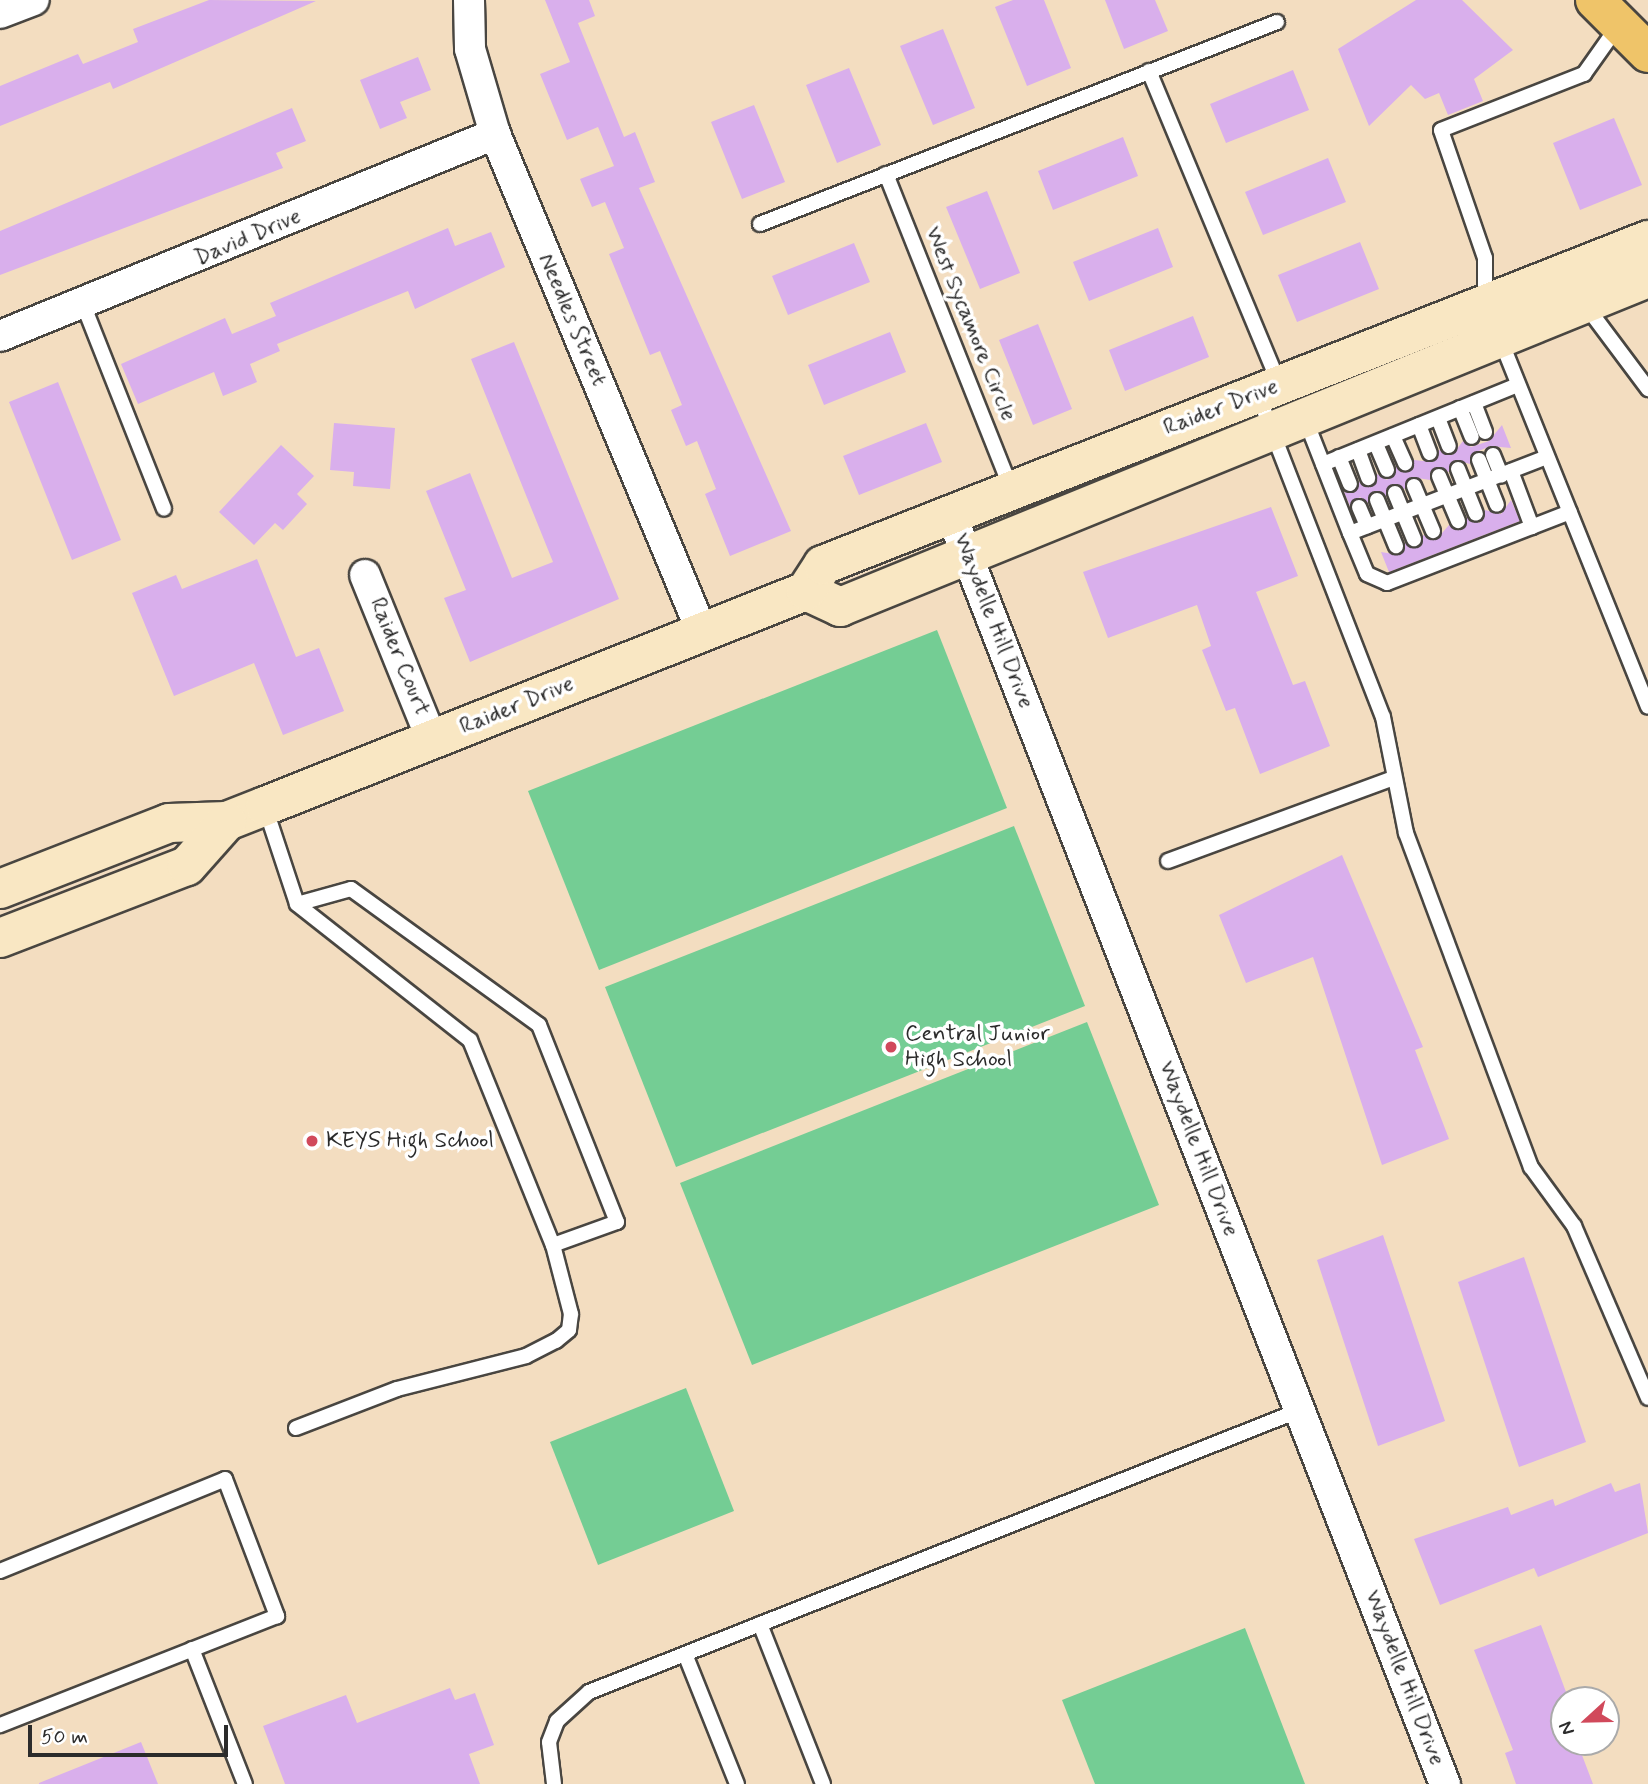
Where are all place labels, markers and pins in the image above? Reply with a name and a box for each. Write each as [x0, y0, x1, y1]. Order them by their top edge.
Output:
place label: Central Junior High School [905, 1020, 1050, 1074]
marker: Central Junior High School [883, 1039, 899, 1055]
place label: KEYS High School [326, 1127, 494, 1155]
marker: KEYS High School [304, 1133, 320, 1149]

